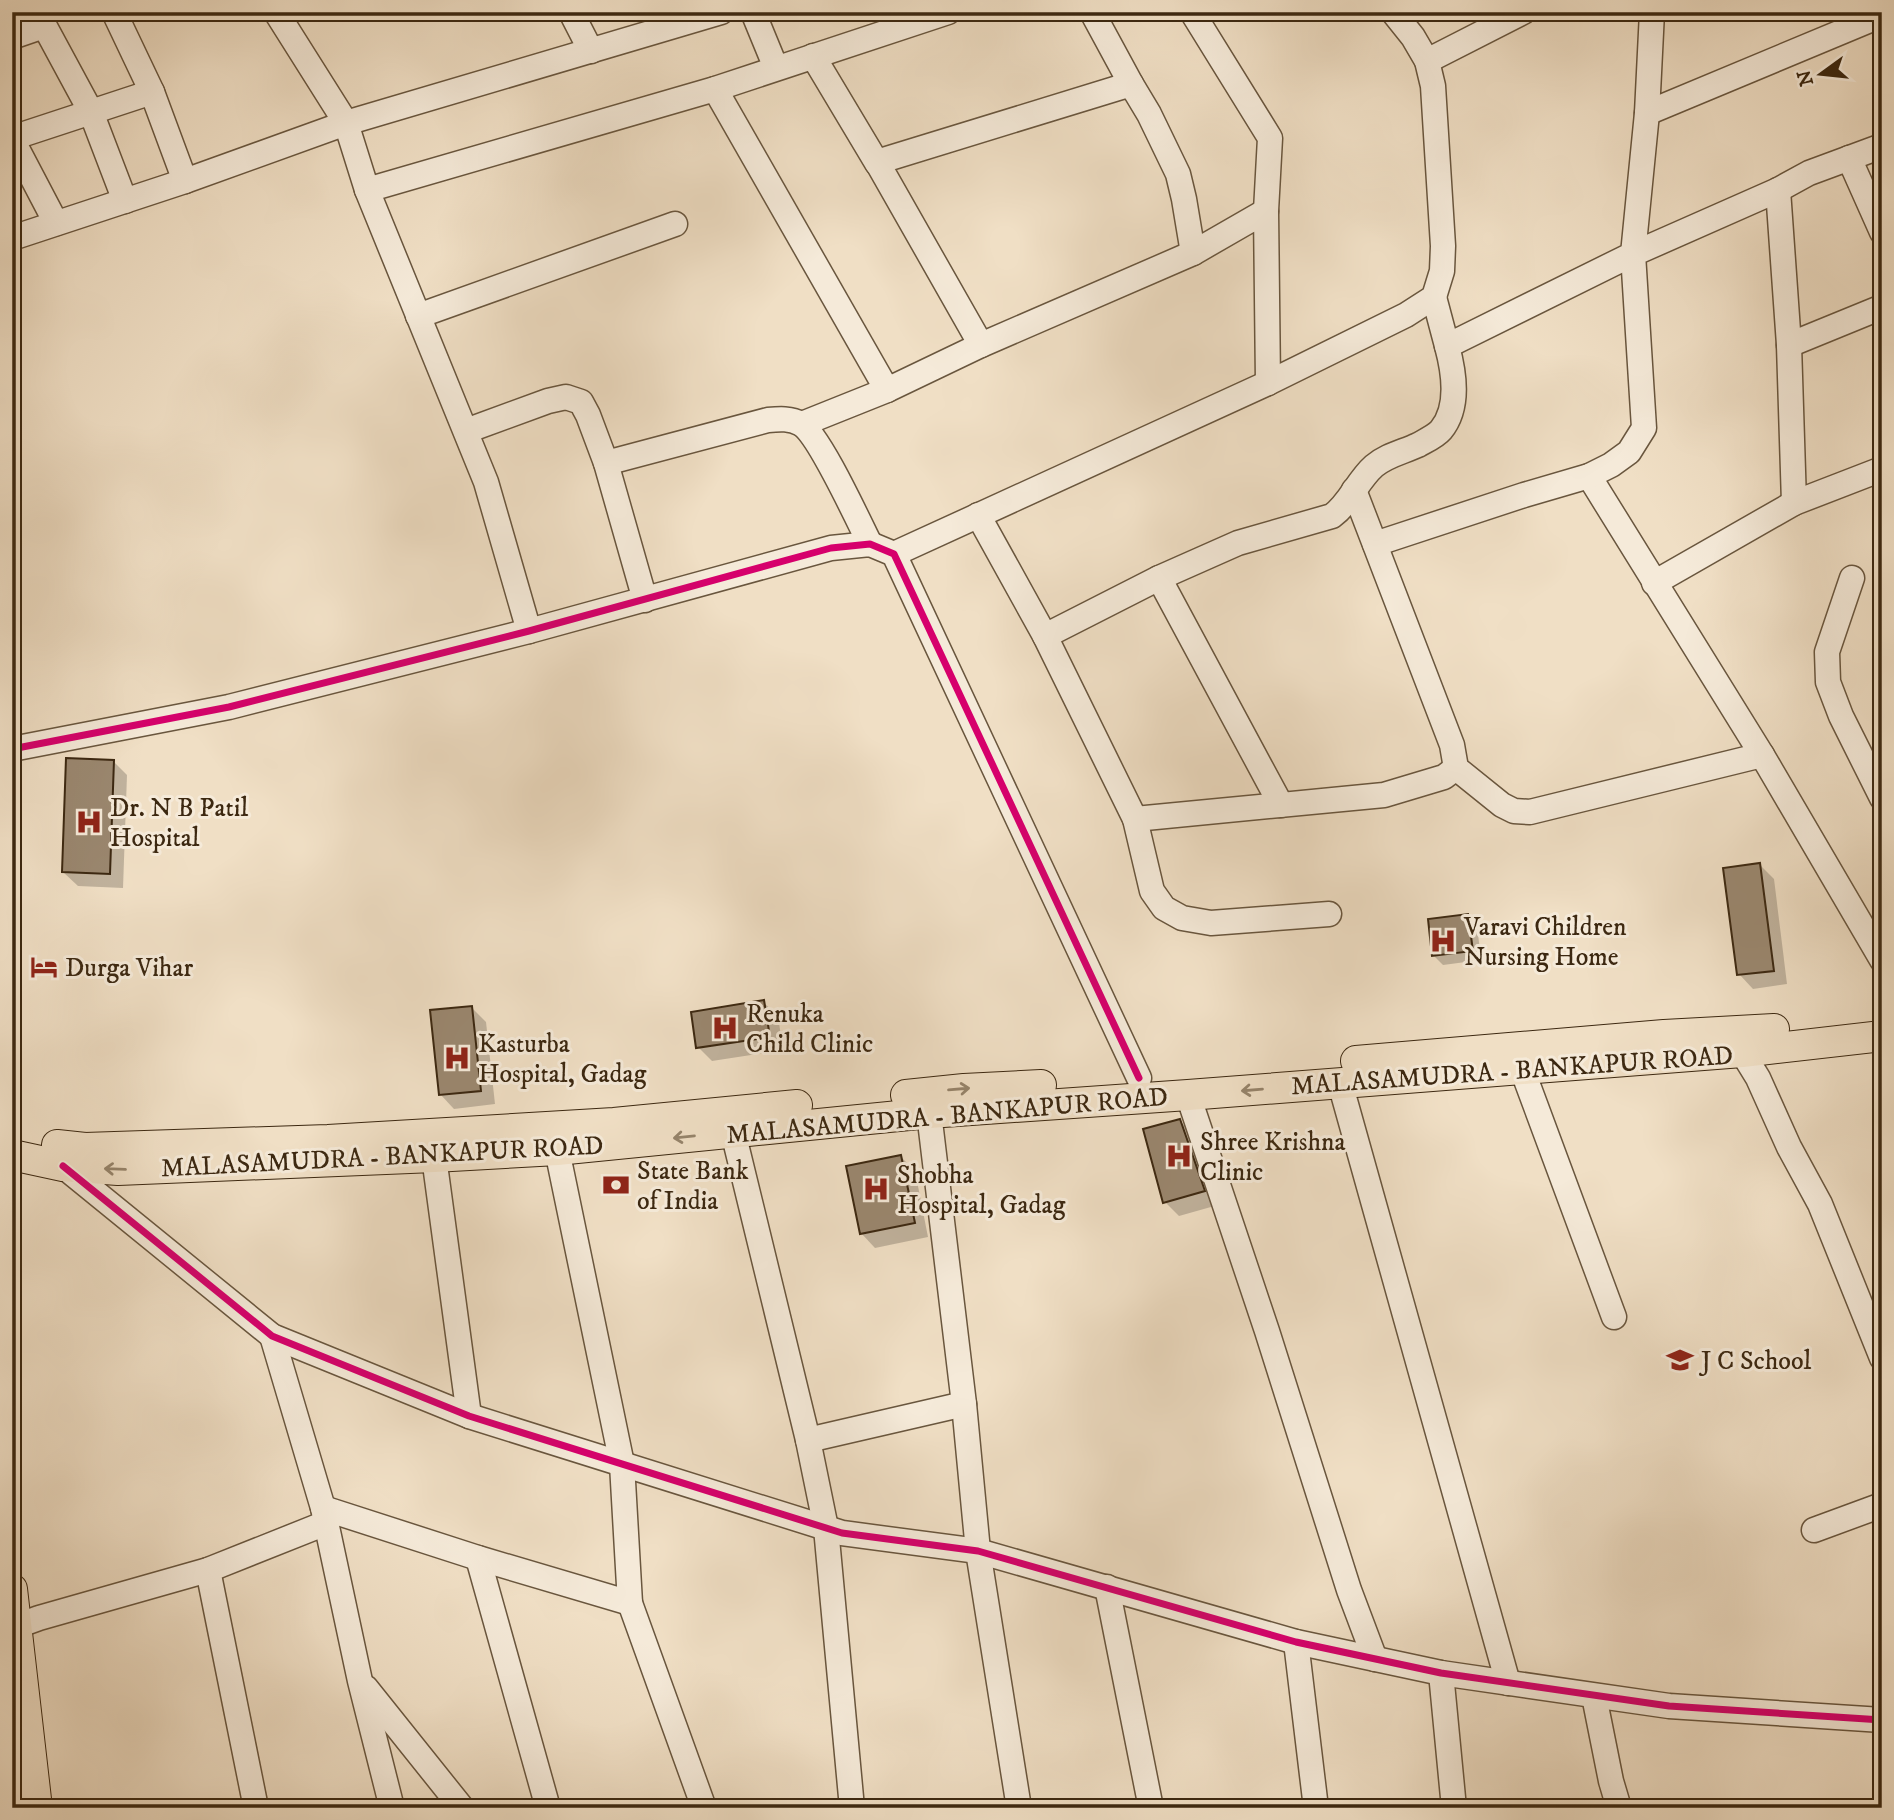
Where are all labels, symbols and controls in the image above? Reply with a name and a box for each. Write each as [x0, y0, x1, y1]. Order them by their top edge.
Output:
north arrow [1786, 38, 1856, 108]
text: N [1793, 67, 1819, 89]
place label: Dr. N B Patil Hospital [110, 792, 249, 855]
hospital icon: Dr. N B Patil Hospital [74, 807, 104, 837]
place label: Varavi Children Nursing Home [1463, 911, 1627, 974]
hospital icon: Varavi Children Nursing Home [1428, 926, 1458, 956]
hotel icon: Durga Vihar [29, 952, 59, 982]
place label: Durga Vihar [65, 952, 194, 985]
place label: Renuka Child Clinic [746, 998, 873, 1061]
hospital icon: Renuka Child Clinic [710, 1013, 740, 1043]
place label: Kasturba Hospital, Gadag [478, 1028, 647, 1091]
street label: MALASAMUDRA - BANKAPUR ROAD [1290, 1040, 1734, 1103]
hospital icon: Kasturba Hospital, Gadag [442, 1043, 472, 1073]
street label: MALASAMUDRA - BANKAPUR ROAD [725, 1081, 1169, 1152]
one-way arrow [947, 1083, 970, 1096]
one-way arrow [1242, 1084, 1264, 1097]
place label: Shree Krishna Clinic [1200, 1126, 1346, 1189]
street label: MALASAMUDRA - BANKAPUR ROAD [160, 1129, 604, 1186]
one-way arrow [673, 1130, 696, 1143]
hospital icon: Shree Krishna Clinic [1164, 1141, 1194, 1171]
place label: State Bank of India [637, 1155, 749, 1218]
place label: Shobha Hospital, Gadag [897, 1159, 1066, 1222]
one-way arrow [103, 1162, 126, 1176]
bank icon: State Bank of India [601, 1170, 631, 1200]
hospital icon: Shobha Hospital, Gadag [861, 1174, 891, 1204]
school or university icon: J C School [1665, 1345, 1695, 1375]
place label: J C School [1699, 1345, 1811, 1378]

